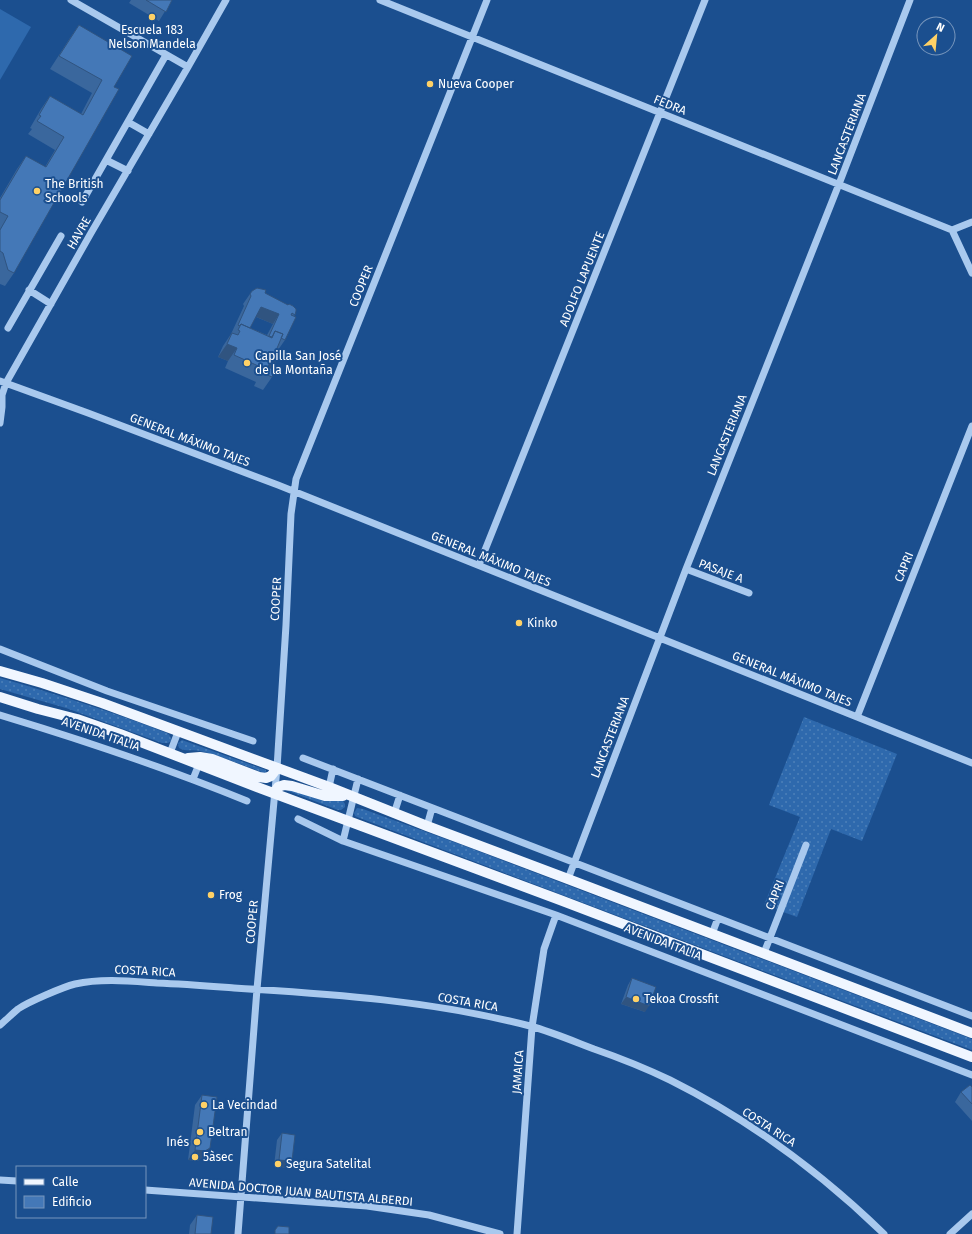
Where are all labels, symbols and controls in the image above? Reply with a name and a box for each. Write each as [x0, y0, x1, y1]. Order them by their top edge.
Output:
marker: Escuela 183 Nelson Mandela [147, 12, 157, 22]
north arrow [916, 16, 956, 56]
text: N [934, 20, 947, 35]
place label: Escuela 183 Nelson Mandela [108, 23, 196, 51]
place label: Nueva Cooper [438, 77, 514, 91]
marker: Nueva Cooper [425, 79, 435, 89]
street label: LANCASTERIANA [825, 91, 869, 177]
street label: FEDRA [652, 92, 689, 118]
place label: The British Schools [45, 177, 104, 205]
marker: The British Schools [32, 186, 42, 196]
street label: HAVRE [64, 214, 94, 252]
street label: ADOLFO LAPUENTE [557, 230, 607, 328]
street label: COOPER [346, 263, 376, 309]
place label: Capilla San José de la Montaña [255, 349, 341, 377]
marker: Capilla San José de la Montaña [242, 358, 252, 368]
street label: LANCASTERIANA [704, 392, 750, 478]
street label: GENERAL MÁXIMO TAJES [128, 410, 253, 470]
street label: GENERAL MÁXIMO TAJES [429, 528, 554, 590]
street label: CAPRI [892, 550, 916, 584]
street label: PASAJE A [697, 556, 745, 586]
street label: COOPER [268, 577, 284, 621]
place label: Kinko [527, 616, 558, 630]
marker: Kinko [514, 618, 524, 628]
street label: GENERAL MÁXIMO TAJES [730, 648, 855, 710]
street label: LANCASTERIANA [588, 694, 632, 780]
street label: AVENIDA ITALIA [60, 714, 142, 754]
street label: CAPRI [763, 878, 787, 912]
place label: Frog [219, 888, 243, 902]
marker: Frog [206, 890, 216, 900]
street label: COOPER [243, 900, 261, 944]
street label: AVENIDA ITALIA [622, 921, 704, 963]
street label: COSTA RICA [114, 962, 176, 980]
street label: COSTA RICA [437, 990, 499, 1014]
place label: Tekoa Crossfit [644, 992, 720, 1006]
marker: Tekoa Crossfit [631, 994, 641, 1004]
street label: JAMAICA [509, 1050, 527, 1094]
place label: La Vecindad [212, 1098, 278, 1112]
marker: La Vecindad [199, 1100, 209, 1110]
street label: COSTA RICA [740, 1104, 799, 1150]
place label: Beltran [208, 1125, 247, 1139]
marker: Beltran [195, 1127, 205, 1137]
place label: Inés [166, 1135, 189, 1149]
marker: Inés [192, 1137, 202, 1147]
place label: 5àsec [203, 1150, 234, 1164]
marker: 5àsec [190, 1152, 200, 1162]
place label: Segura Satelital [286, 1157, 371, 1171]
marker: Segura Satelital [273, 1159, 283, 1169]
legend [16, 1166, 146, 1218]
text: Calle [52, 1175, 79, 1189]
street label: AVENIDA DOCTOR JUAN BAUTISTA ALBERDI [188, 1175, 414, 1209]
text: Edificio [52, 1195, 92, 1209]

